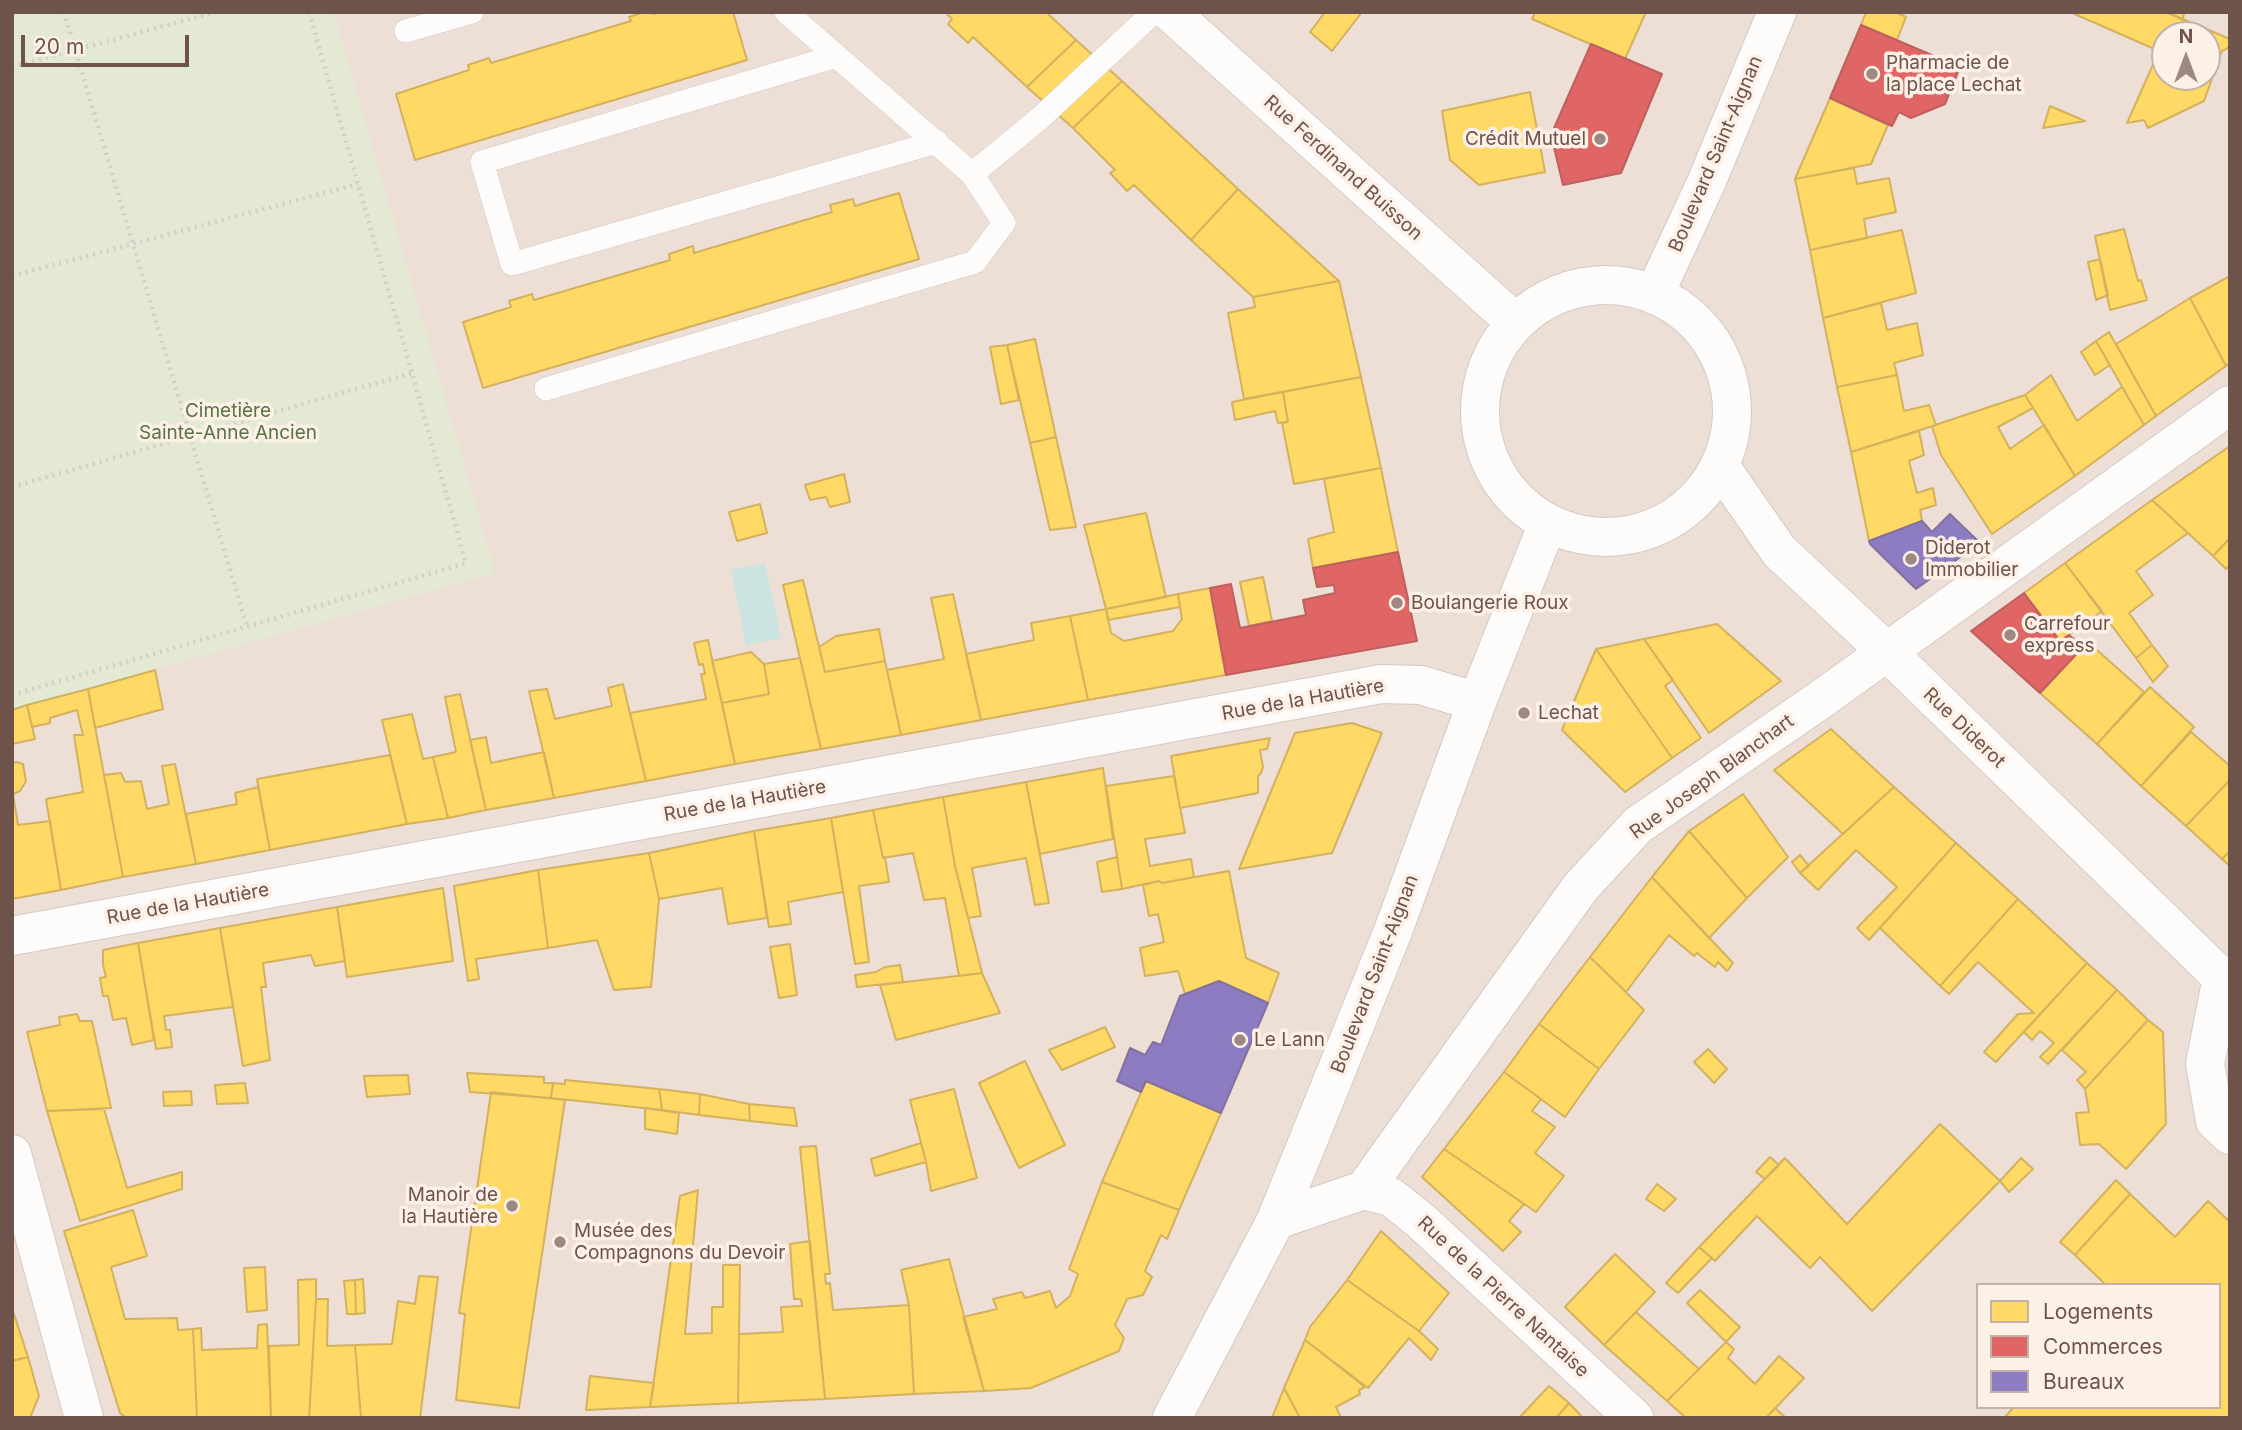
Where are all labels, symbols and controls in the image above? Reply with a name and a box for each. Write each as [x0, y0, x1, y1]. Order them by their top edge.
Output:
scale bar [24, 21, 192, 65]
north arrow [2151, 21, 2221, 91]
text: N [2179, 25, 2193, 48]
text: 20 m [34, 34, 84, 59]
place label: Pharmacie de la place Lechat [1886, 52, 2022, 96]
street label: Boulevard Saint-Aignan [1664, 53, 1768, 255]
marker: Pharmacie de la place Lechat [1864, 66, 1880, 82]
street label: Rue Ferdinand Buisson [1259, 91, 1427, 245]
place label: Crédit Mutuel [1465, 128, 1586, 150]
marker: Crédit Mutuel [1592, 131, 1608, 147]
park label: Cimetière Sainte-Anne Ancien [139, 400, 317, 444]
place label: Diderot Immobilier [1925, 537, 2018, 581]
marker: Diderot Immobilier [1903, 551, 1919, 567]
place label: Boulangerie Roux [1411, 592, 1569, 614]
marker: Boulangerie Roux [1389, 595, 1405, 611]
place label: Carrefour express [2024, 613, 2110, 657]
marker: Carrefour express [2002, 627, 2018, 643]
street label: Rue de la Hautière [1220, 675, 1386, 725]
street label: Rue Diderot [1918, 683, 2010, 773]
place label: Lechat [1538, 702, 1599, 724]
marker: Lechat [1516, 705, 1532, 721]
street label: Rue Joseph Blanchart [1626, 710, 1798, 844]
street label: Rue de la Hautière [662, 776, 828, 826]
street label: Boulevard Saint-Aignan [1327, 872, 1423, 1076]
street label: Rue de la Hautière [105, 879, 271, 929]
place label: Le Lann [1254, 1029, 1325, 1051]
marker: Le Lann [1232, 1032, 1248, 1048]
place label: Manoir de la Hautière [402, 1184, 498, 1228]
marker: Manoir de la Hautière [504, 1198, 520, 1214]
street label: Rue de la Pierre Nantaise [1413, 1212, 1593, 1382]
place label: Musée des Compagnons du Devoir [574, 1220, 785, 1264]
marker: Musée des Compagnons du Devoir [552, 1234, 568, 1250]
legend [1976, 1283, 2221, 1409]
text: Logements [2043, 1299, 2153, 1324]
text: Commerces [2043, 1334, 2163, 1359]
text: Bureaux [2043, 1369, 2125, 1394]

